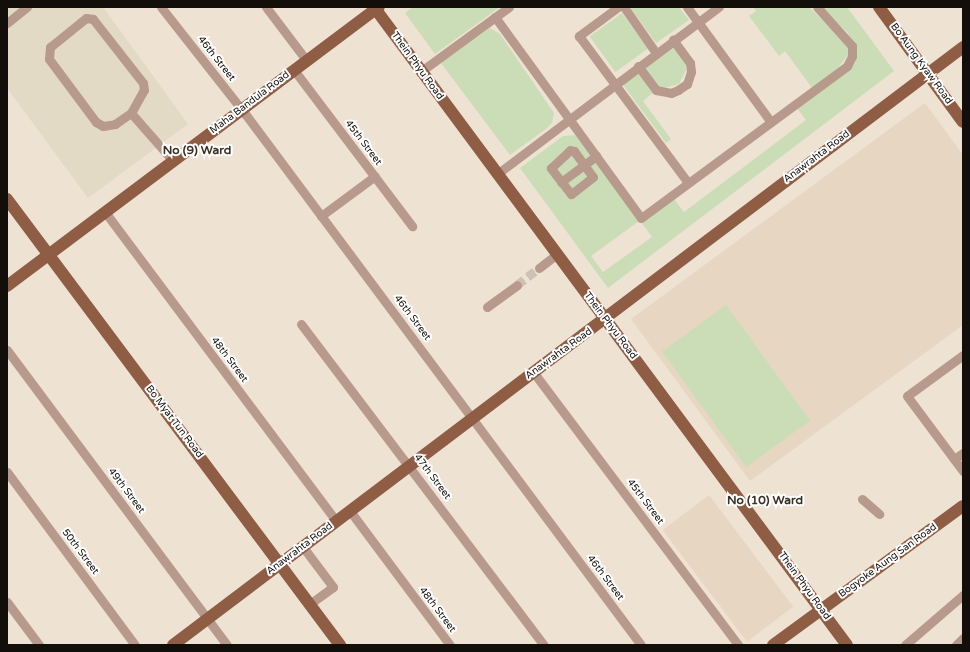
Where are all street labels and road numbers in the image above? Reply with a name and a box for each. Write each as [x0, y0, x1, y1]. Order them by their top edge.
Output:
street label: Bo Aung Kyaw Road [888, 21, 954, 107]
street label: Thein Phyu Road [388, 30, 446, 102]
street label: 46th Street [195, 34, 237, 84]
street label: Maha Bandula Road [208, 69, 292, 137]
street label: 45th Street [342, 118, 384, 168]
street label: Anawrahta Road [782, 128, 852, 186]
street label: Thein Phyu Road [581, 290, 639, 362]
street label: 46th Street [391, 293, 433, 343]
street label: Anawrahta Road [523, 326, 595, 382]
street label: 48th Street [208, 335, 250, 385]
street label: Bo Myat Tun Road [143, 383, 205, 461]
street label: 47th Street [411, 452, 453, 502]
street label: 49th Street [105, 466, 147, 516]
street label: 45th Street [624, 477, 666, 527]
street label: Anawrahta Road [265, 520, 335, 578]
street label: Bogyoke Aung San Road [837, 521, 939, 601]
street label: 50th Street [59, 527, 101, 577]
street label: Thein Phyu Road [775, 550, 833, 622]
street label: 46th Street [584, 553, 626, 603]
street label: 48th Street [416, 585, 458, 635]

